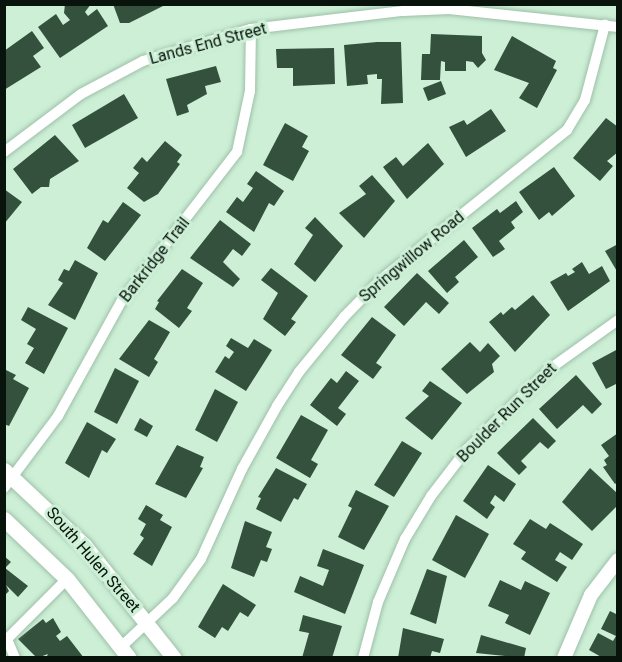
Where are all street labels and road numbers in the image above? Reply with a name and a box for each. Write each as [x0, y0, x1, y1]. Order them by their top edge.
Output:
street label: Lands End Street [147, 19, 269, 69]
street label: Springwillow Road [356, 207, 468, 307]
street label: Barkridge Trail [116, 214, 194, 306]
street label: Boulder Run Street [453, 359, 561, 467]
street label: South Hulen Street [42, 503, 144, 617]

